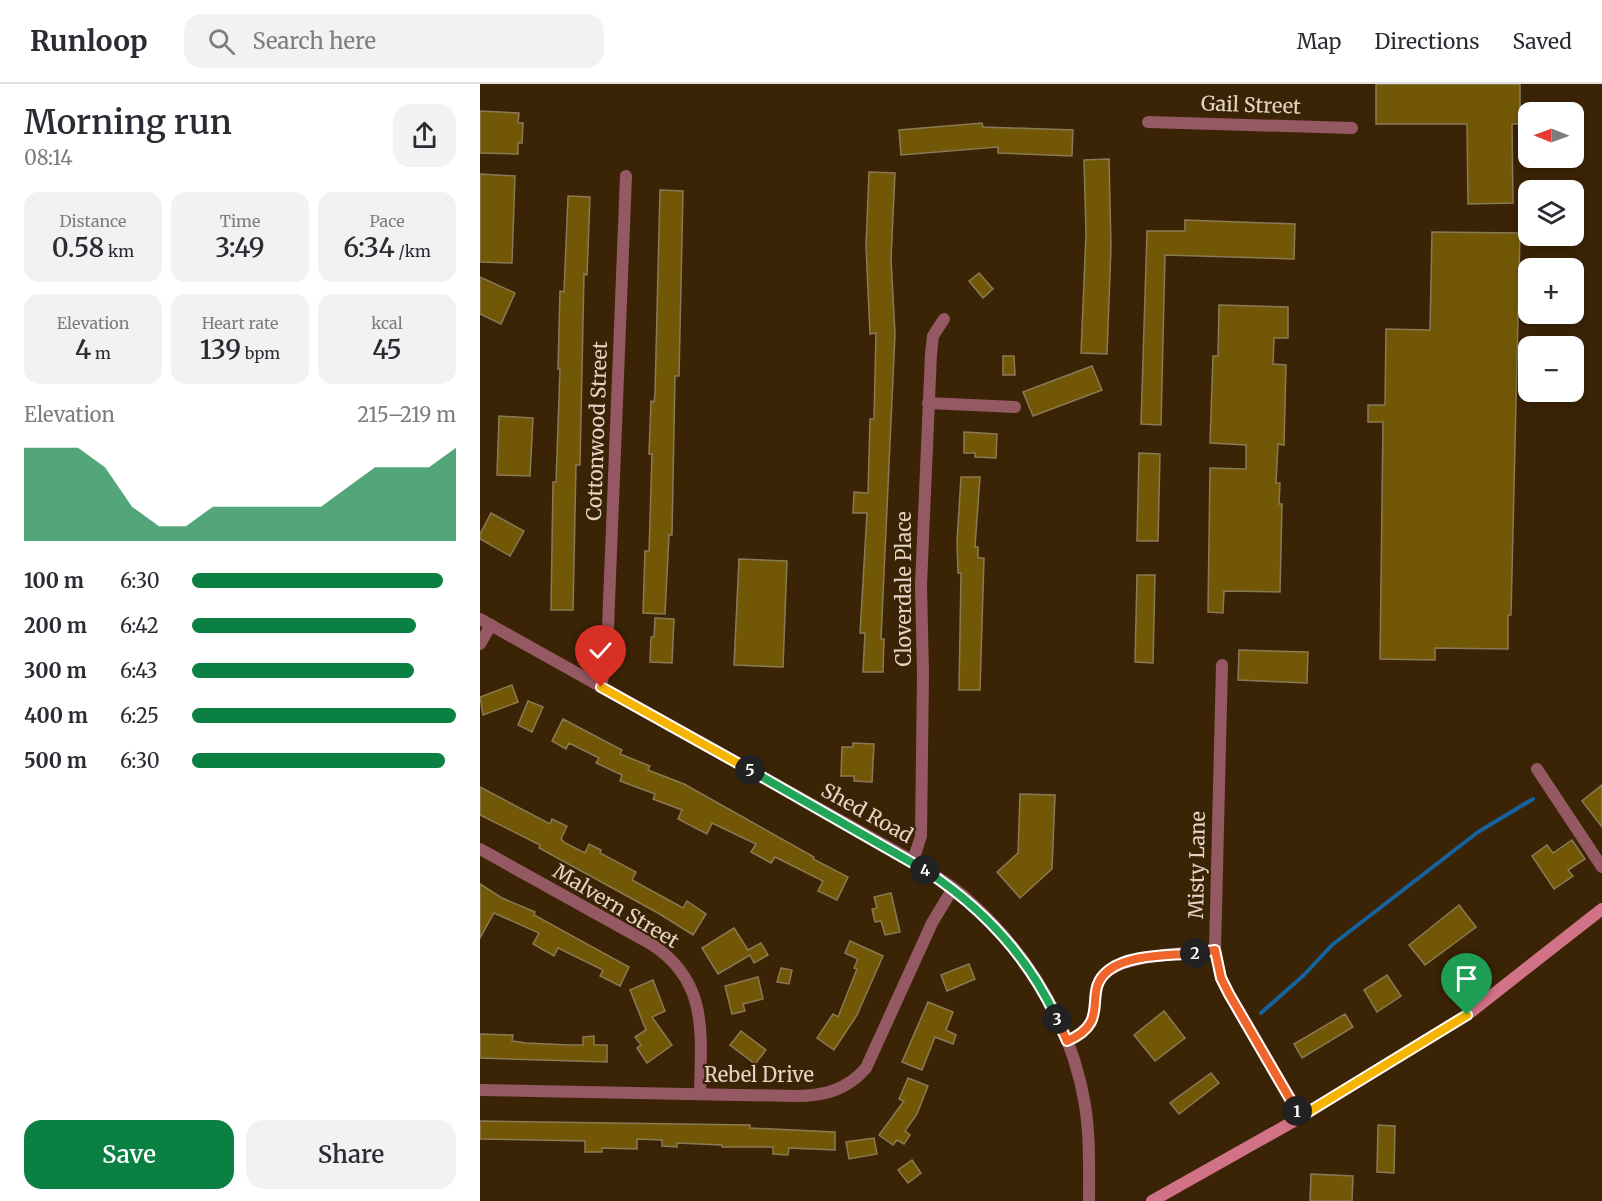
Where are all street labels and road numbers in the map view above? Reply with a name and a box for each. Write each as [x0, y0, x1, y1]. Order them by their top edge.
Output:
street label: Gail Street [1201, 90, 1302, 119]
street label: Cottonwood Street [581, 341, 612, 521]
street label: Cloverdale Place [891, 511, 916, 667]
street label: Shed Road [817, 777, 917, 848]
street label: Misty Lane [1183, 811, 1210, 919]
street label: Malvern Street [549, 858, 684, 953]
street label: Rebel Drive [704, 1062, 814, 1087]

